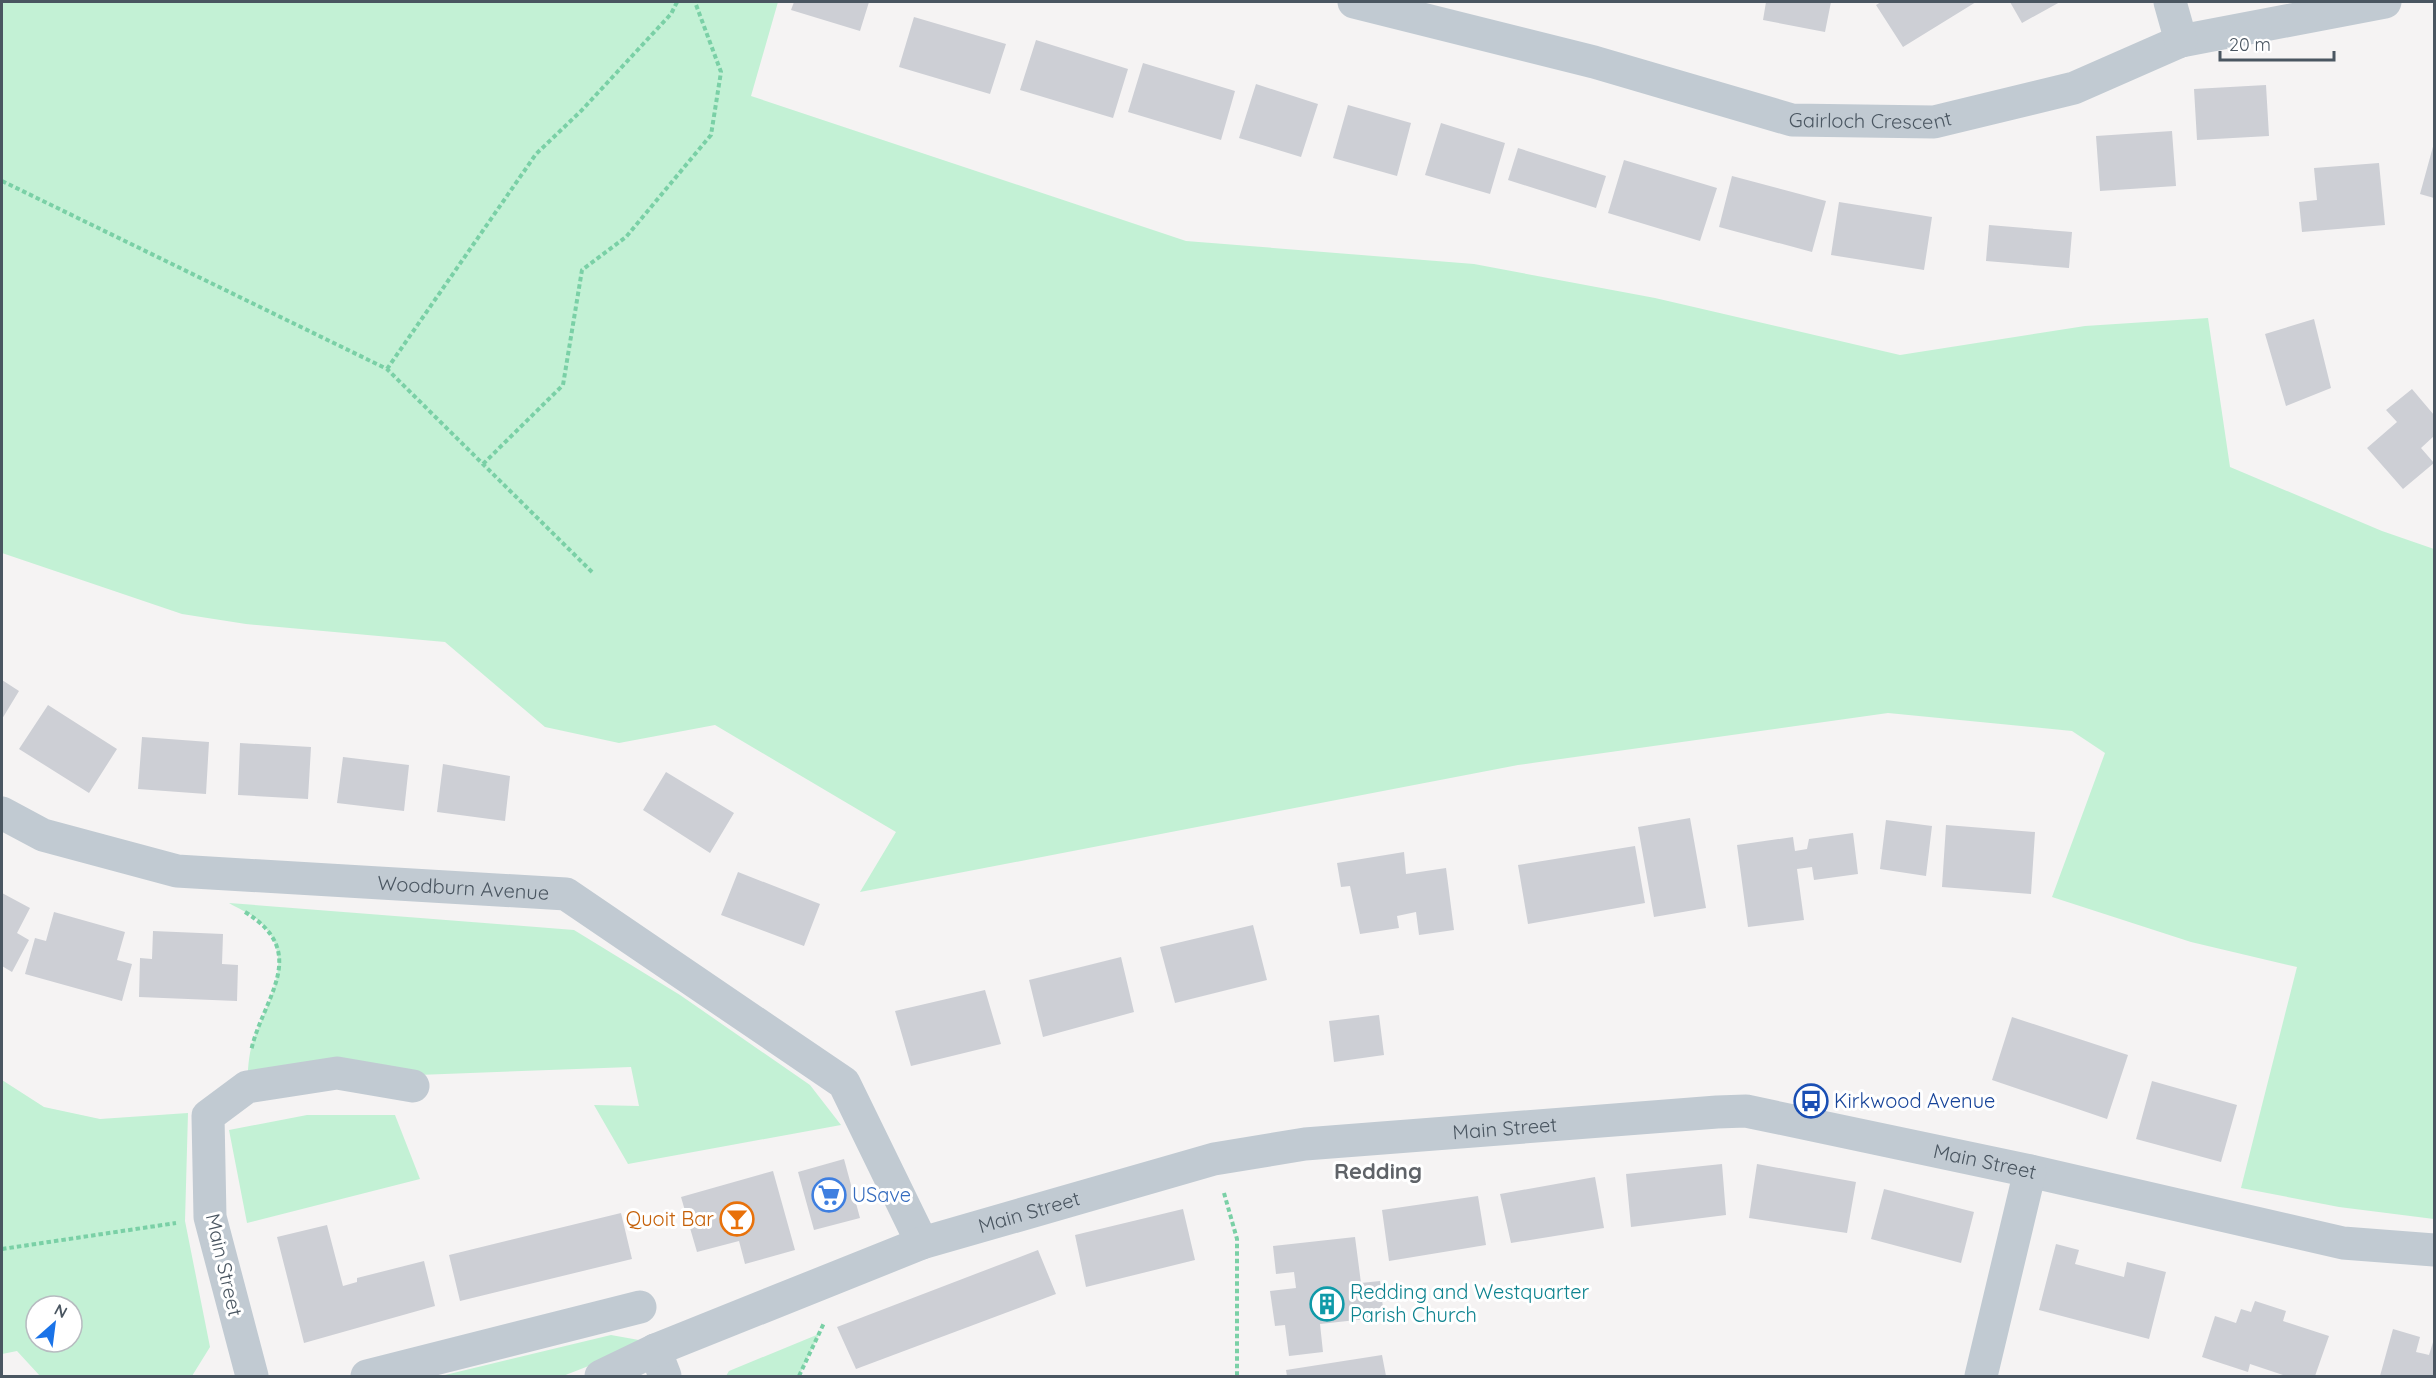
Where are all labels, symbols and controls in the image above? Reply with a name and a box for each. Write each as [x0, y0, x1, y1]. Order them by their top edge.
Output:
scale bar [2220, 24, 2334, 62]
text: 20 m [2229, 33, 2271, 56]
street label: Gairloch Crescent [1789, 105, 1954, 134]
street label: Woodburn Avenue [377, 870, 550, 905]
bus stop icon: Kirkwood Avenue [1793, 1083, 1829, 1119]
place label: Kirkwood Avenue [1834, 1088, 1995, 1113]
street label: Main Street [1452, 1111, 1558, 1145]
street label: Main Street [1931, 1138, 2039, 1184]
district label: Redding [1334, 1157, 1422, 1185]
supermarket icon: USave [811, 1177, 847, 1213]
place label: USave [852, 1182, 911, 1207]
street label: Main Street [975, 1185, 1083, 1238]
bar icon: Quoit Bar [719, 1201, 755, 1237]
place label: Quoit Bar [626, 1206, 714, 1231]
street label: Main Street [201, 1211, 248, 1319]
place label: Redding and Westquarter Parish Church [1350, 1279, 1590, 1327]
building icon: Redding and Westquarter Parish Church [1309, 1286, 1345, 1322]
north arrow [24, 1294, 84, 1354]
text: N [51, 1299, 71, 1322]

